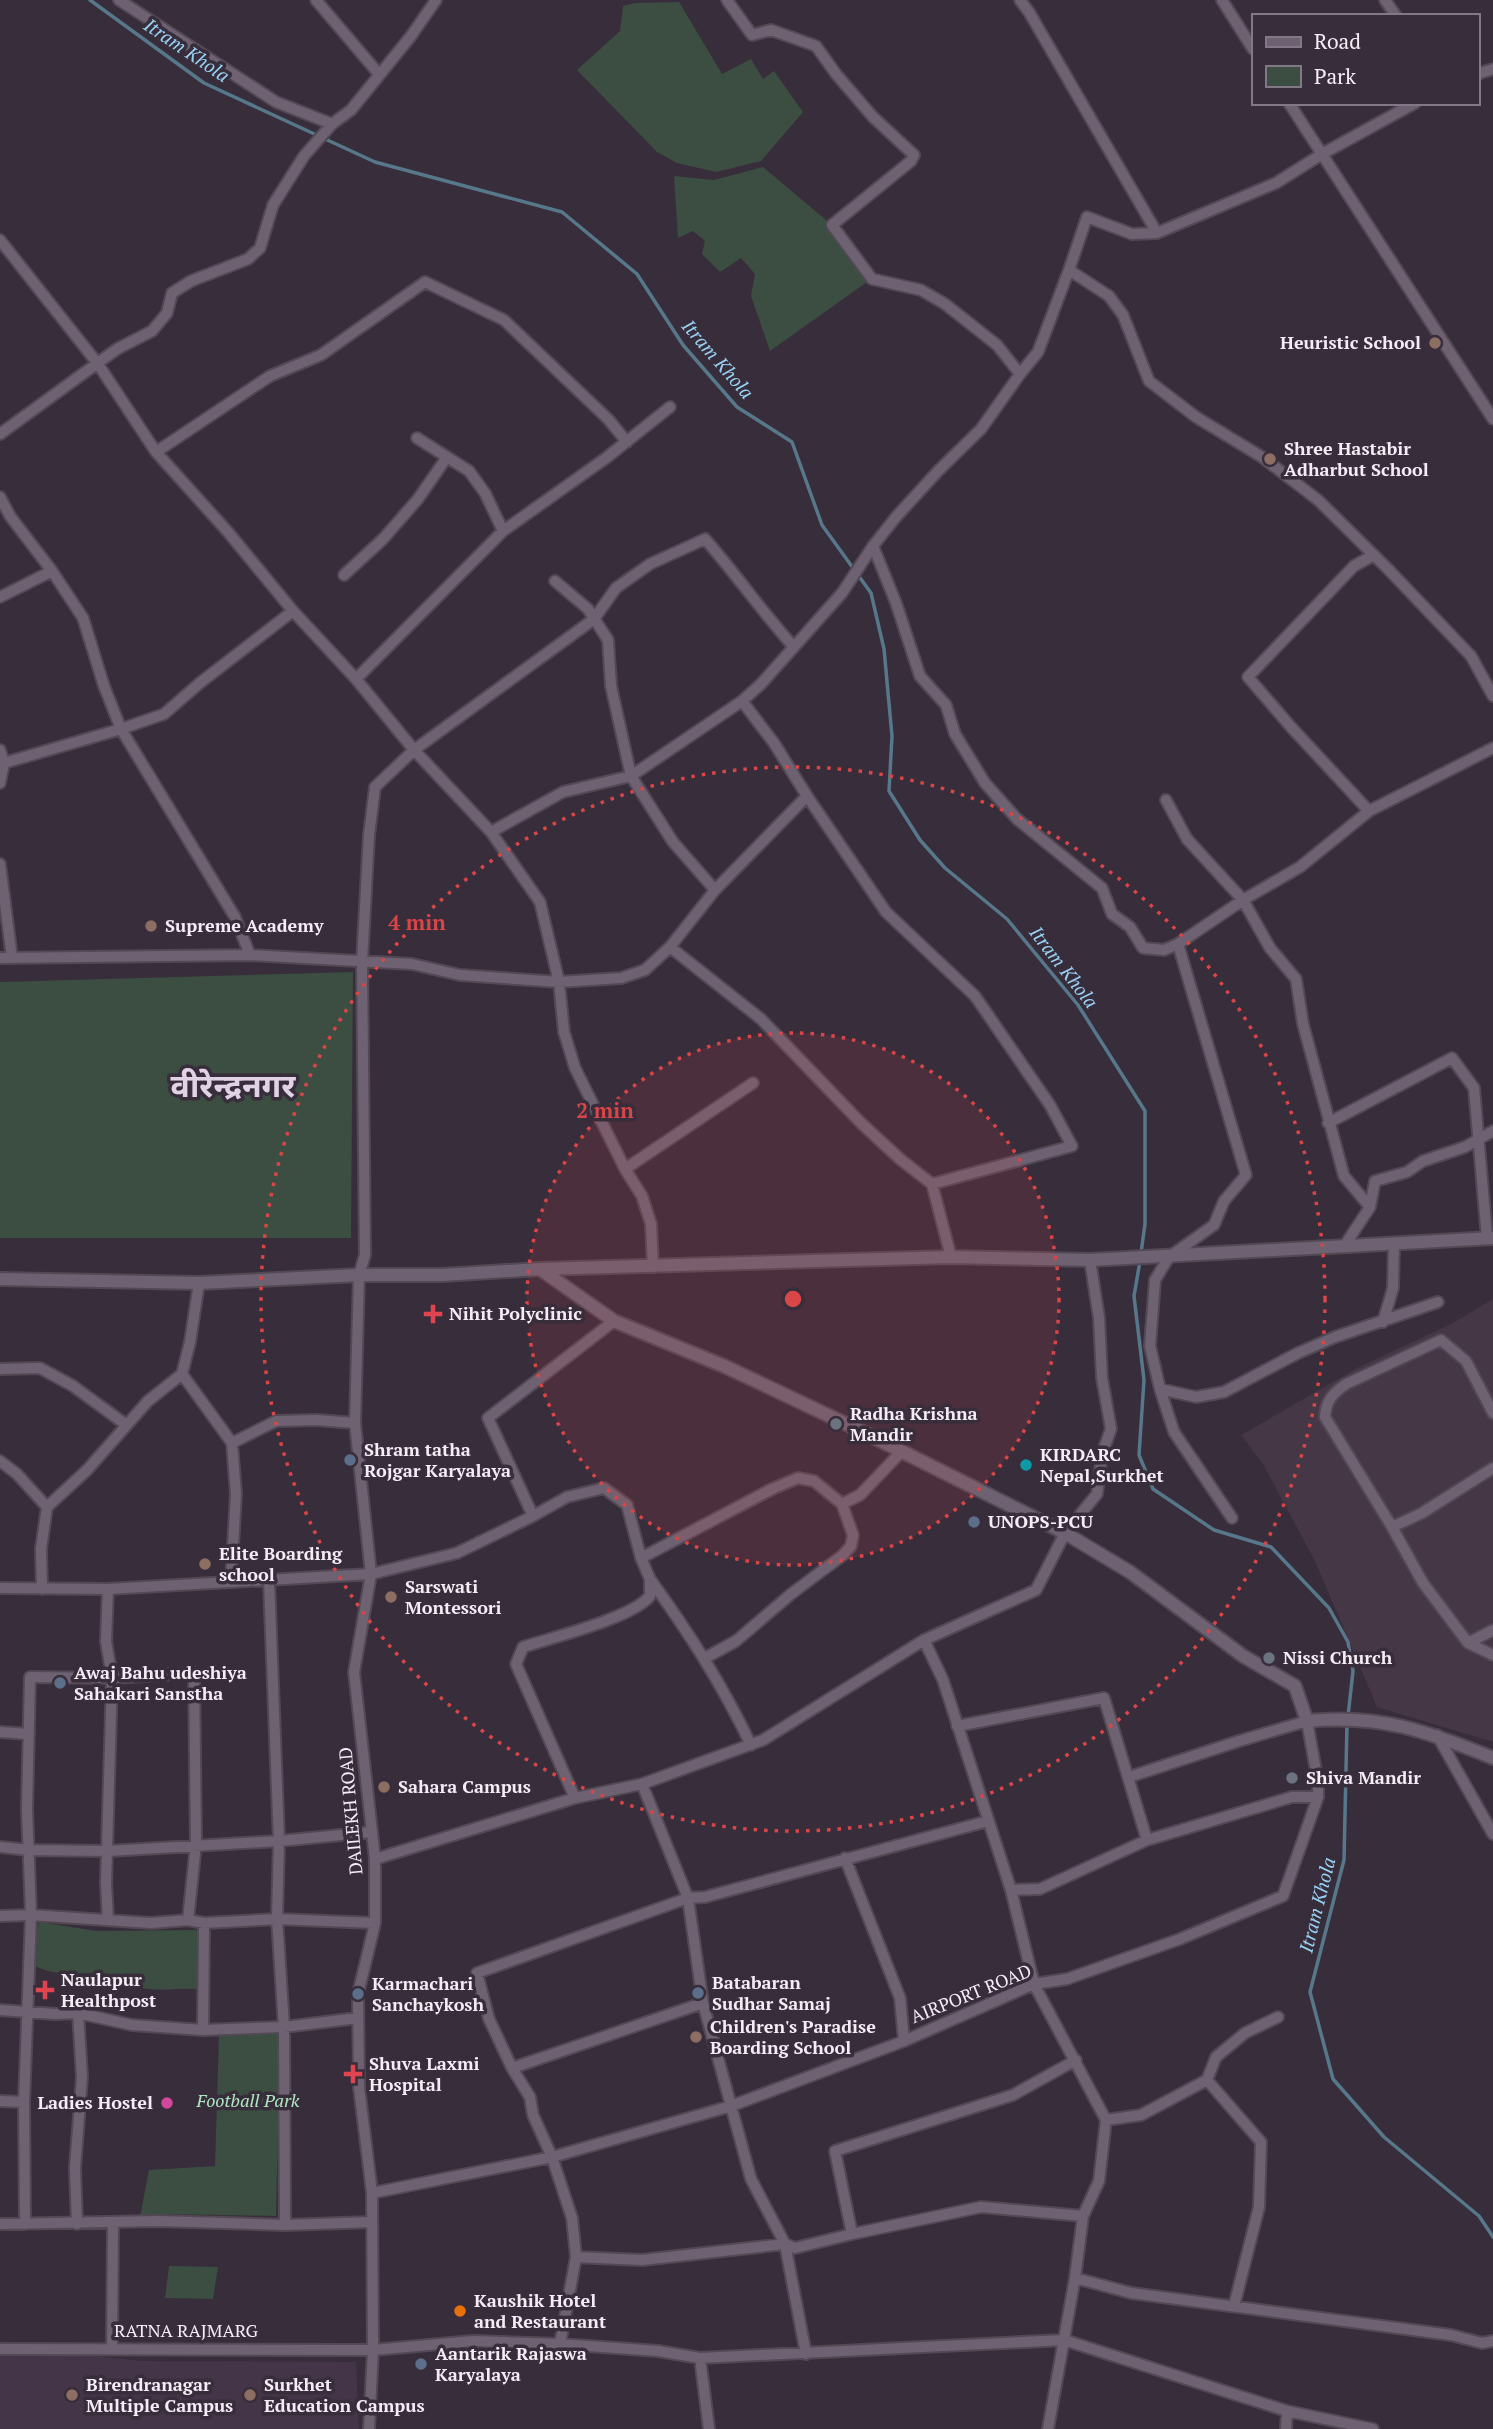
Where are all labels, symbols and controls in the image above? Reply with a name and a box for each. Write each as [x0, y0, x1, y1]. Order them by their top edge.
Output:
water label: Itram Khola [139, 11, 235, 87]
legend [1252, 14, 1479, 105]
text: Road [1314, 27, 1361, 55]
text: Park [1314, 62, 1356, 90]
water label: Itram Khola [676, 313, 760, 404]
place label: Heuristic School [1280, 330, 1421, 354]
marker: Heuristic School [1427, 335, 1443, 351]
place label: Shree Hastabir Adharbut School [1284, 436, 1429, 481]
marker: Shree Hastabir Adharbut School [1262, 451, 1278, 467]
text: 4 min [388, 908, 446, 936]
place label: Supreme Academy [165, 913, 324, 937]
marker: Supreme Academy [143, 918, 159, 934]
water label: Itram Khola [1024, 920, 1104, 1013]
district label: वीरेन्द्रनगर [171, 1064, 296, 1106]
text: 2 min [576, 1096, 634, 1124]
centre of rings [781, 1287, 805, 1311]
place label: Nihit Polyclinic [449, 1301, 582, 1325]
marker: Nihit Polyclinic [423, 1304, 443, 1324]
place label: Radha Krishna Mandir [850, 1401, 978, 1446]
marker: Radha Krishna Mandir [828, 1416, 844, 1432]
place label: Shram tatha Rojgar Karyalaya [364, 1437, 511, 1482]
place label: KIRDARC Nepal,Surkhet [1040, 1442, 1164, 1487]
marker: Shram tatha Rojgar Karyalaya [342, 1452, 358, 1468]
marker: KIRDARC Nepal,Surkhet [1018, 1457, 1034, 1473]
place label: UNOPS-PCU [988, 1509, 1093, 1533]
marker: UNOPS-PCU [966, 1514, 982, 1530]
place label: Elite Boarding school [219, 1541, 343, 1586]
marker: Elite Boarding school [197, 1556, 213, 1572]
place label: Sarswati Montessori [405, 1574, 502, 1619]
marker: Sarswati Montessori [383, 1589, 399, 1605]
place label: Nissi Church [1283, 1645, 1393, 1669]
marker: Nissi Church [1261, 1650, 1277, 1666]
place label: Awaj Bahu udeshiya Sahakari Sanstha [74, 1660, 247, 1705]
marker: Awaj Bahu udeshiya Sahakari Sanstha [52, 1675, 68, 1691]
street label: DAILEKH ROAD [332, 1746, 368, 1876]
place label: Shiva Mandir [1306, 1765, 1421, 1789]
marker: Shiva Mandir [1284, 1770, 1300, 1786]
place label: Sahara Campus [398, 1774, 531, 1798]
marker: Sahara Campus [376, 1779, 392, 1795]
water label: Itram Khola [1292, 1854, 1340, 1956]
street label: AIRPORT ROAD [907, 1958, 1035, 2028]
place label: Naulapur Healthpost [61, 1967, 156, 2012]
place label: Batabaran Sudhar Samaj [712, 1970, 831, 2015]
place label: Karmachari Sanchaykosh [372, 1971, 484, 2016]
marker: Naulapur Healthpost [35, 1980, 55, 2000]
marker: Batabaran Sudhar Samaj [690, 1985, 706, 2001]
marker: Karmachari Sanchaykosh [350, 1986, 366, 2002]
place label: Children's Paradise Boarding School [710, 2014, 876, 2059]
marker: Children's Paradise Boarding School [688, 2029, 704, 2045]
place label: Shuva Laxmi Hospital [369, 2051, 480, 2096]
marker: Shuva Laxmi Hospital [343, 2064, 363, 2084]
park label: Football Park [196, 2088, 300, 2112]
place label: Ladies Hostel [38, 2090, 153, 2114]
marker: Ladies Hostel [159, 2095, 175, 2111]
place label: Kaushik Hotel and Restaurant [474, 2288, 606, 2333]
marker: Kaushik Hotel and Restaurant [452, 2303, 468, 2319]
street label: RATNA RAJMARG [114, 2318, 259, 2342]
place label: Aantarik Rajaswa Karyalaya [435, 2341, 587, 2386]
marker: Aantarik Rajaswa Karyalaya [413, 2356, 429, 2372]
place label: Birendranagar Multiple Campus [86, 2372, 233, 2417]
place label: Surkhet Education Campus [264, 2372, 425, 2417]
marker: Birendranagar Multiple Campus [64, 2387, 80, 2403]
marker: Surkhet Education Campus [242, 2387, 258, 2403]

